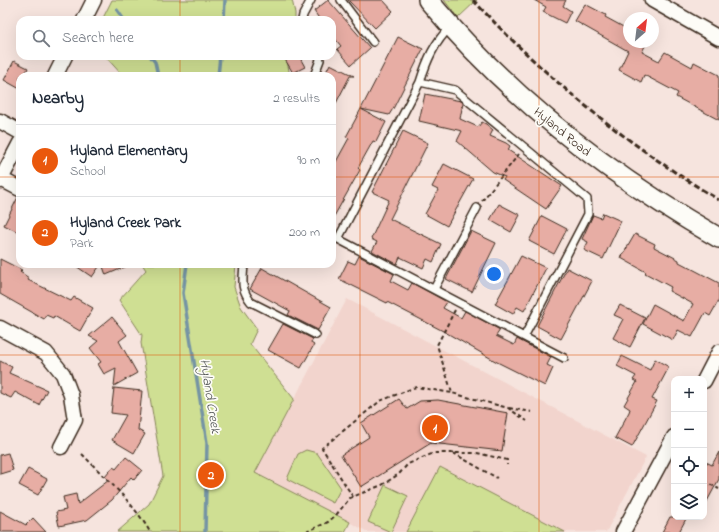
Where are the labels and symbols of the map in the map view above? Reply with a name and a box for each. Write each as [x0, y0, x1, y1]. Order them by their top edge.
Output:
north arrow [623, 12, 659, 48]
street label: Hyland Road [529, 103, 595, 163]
your location [484, 264, 504, 284]
water label: Hyland Creek [193, 358, 226, 436]
pin: 1 [422, 413, 448, 443]
pin: 2 [198, 460, 224, 490]

